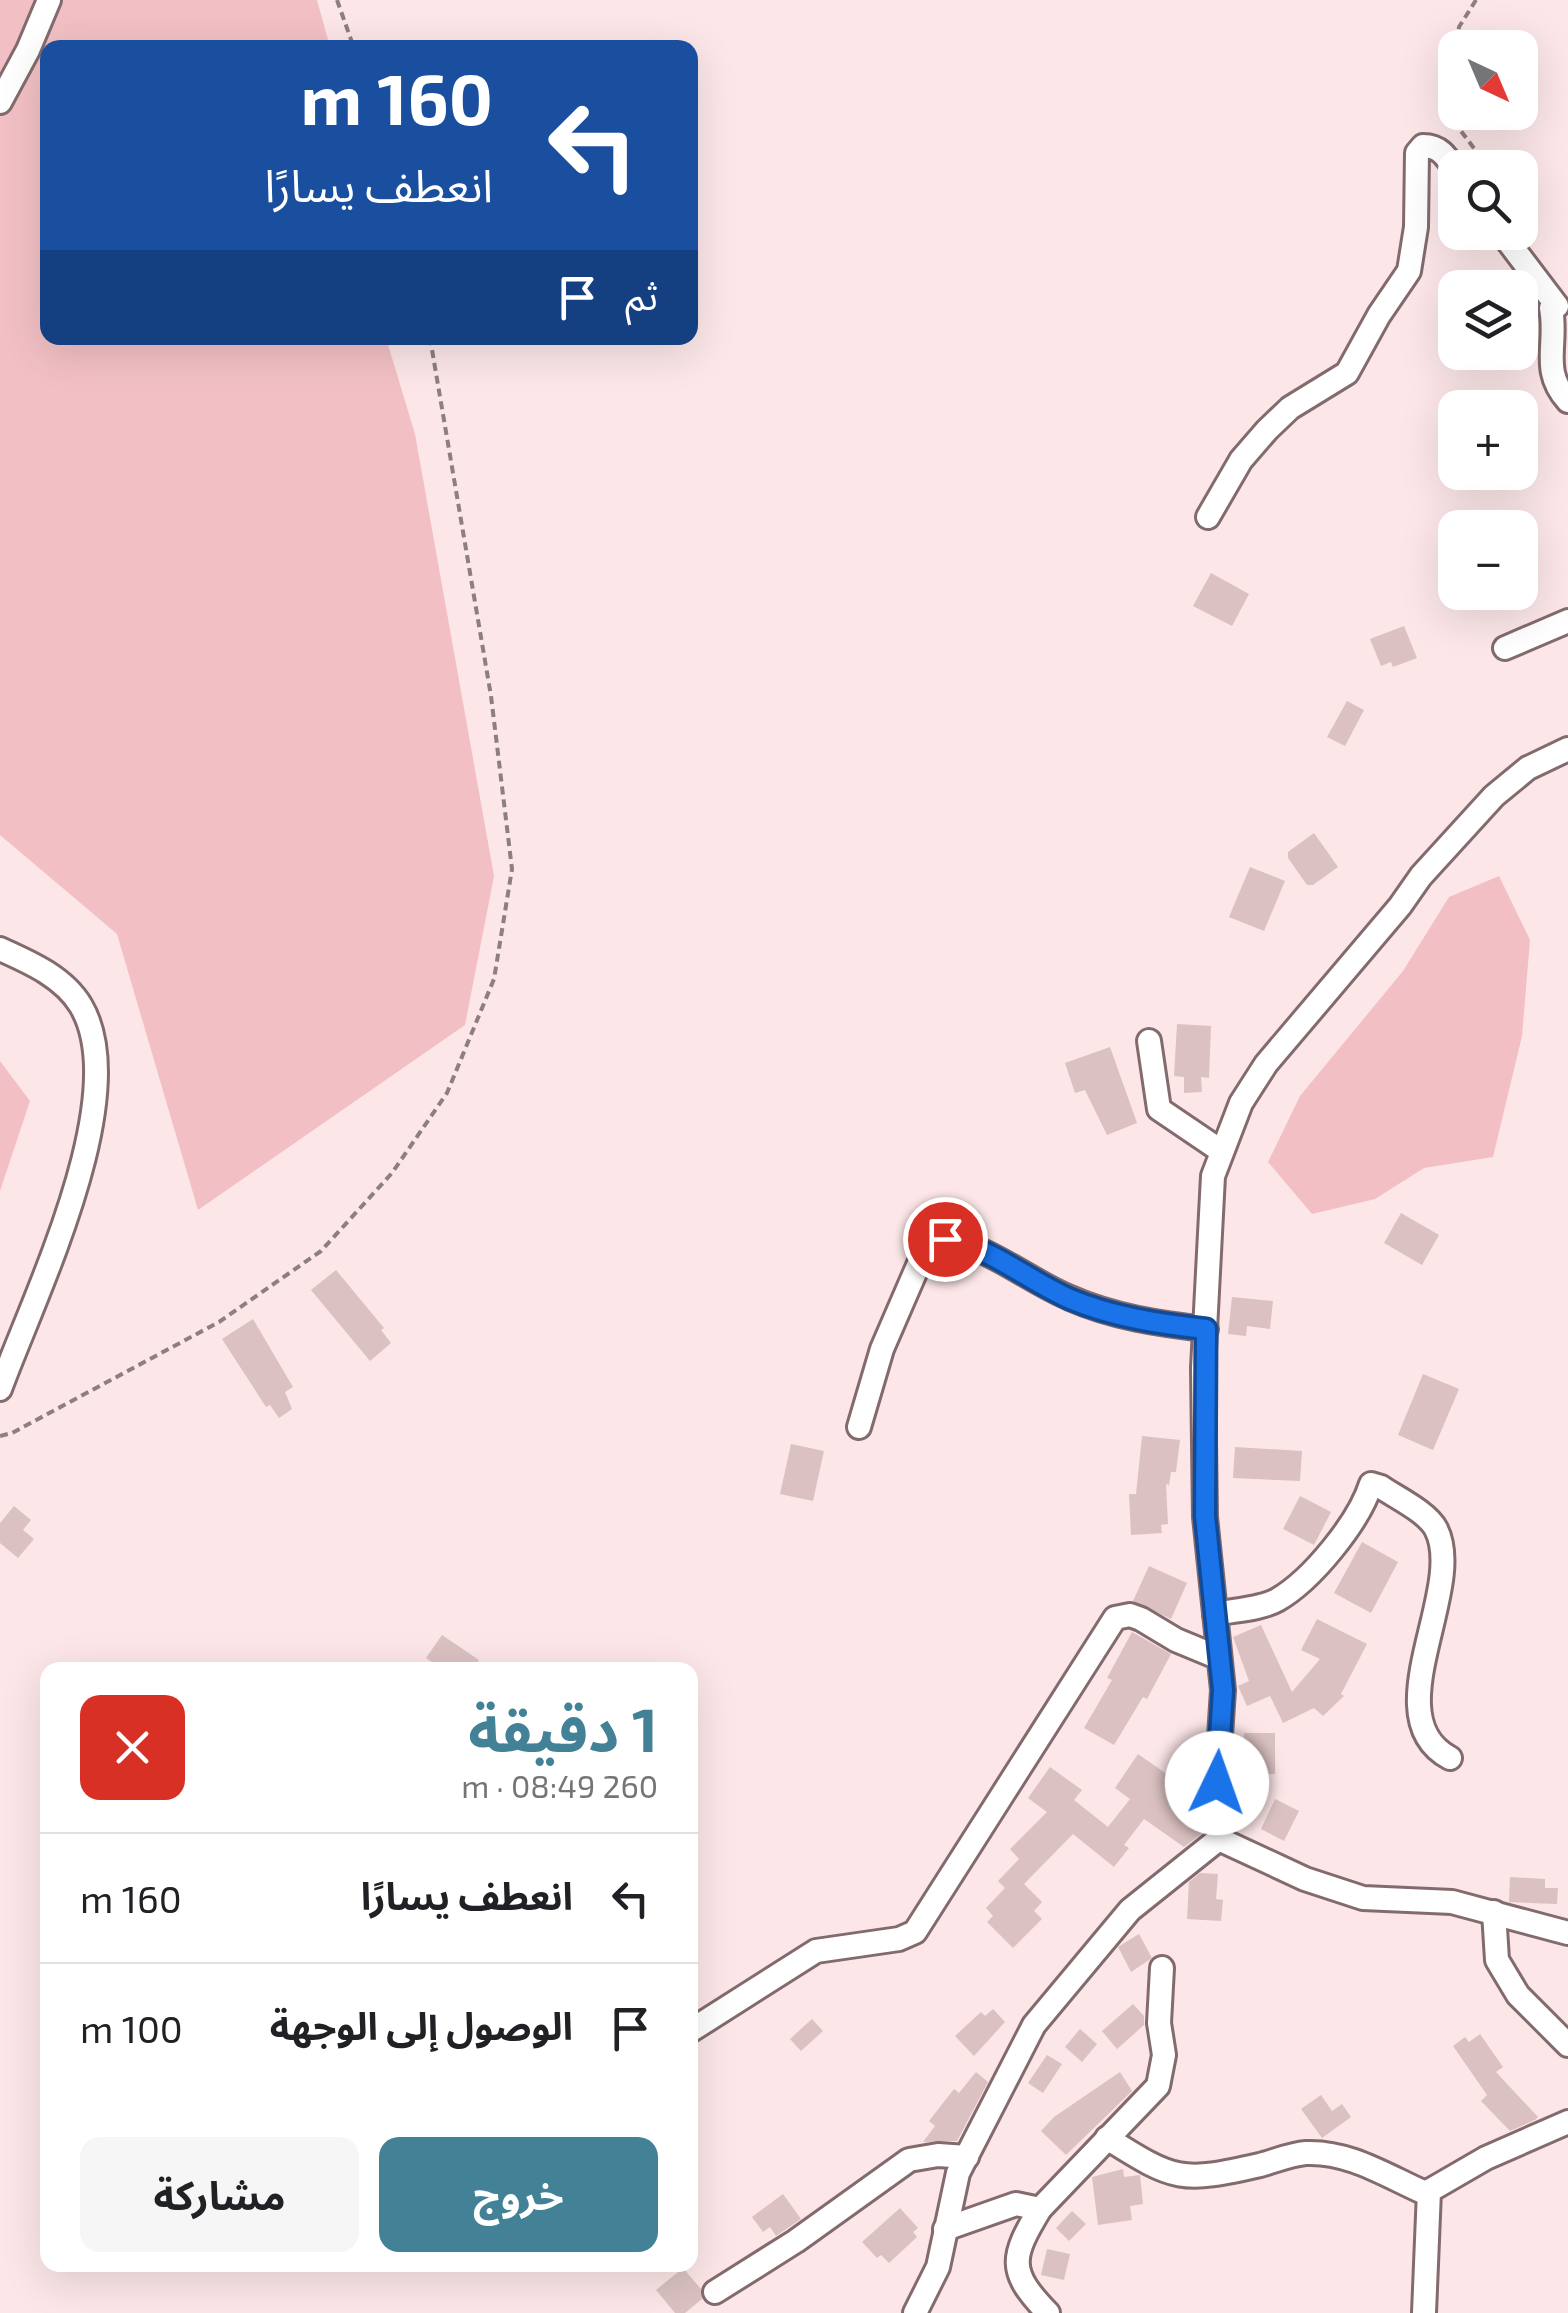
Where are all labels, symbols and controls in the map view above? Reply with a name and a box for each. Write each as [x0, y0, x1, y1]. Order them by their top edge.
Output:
north arrow [1438, 30, 1538, 130]
map controls [1438, 30, 1538, 610]
text: 160 m [300, 55, 493, 139]
icon: left [528, 80, 658, 210]
button: search [1438, 150, 1538, 250]
text: انعطف يسارًا [264, 157, 493, 211]
icon: arrive [550, 270, 605, 325]
button: layers [1438, 270, 1538, 370]
text: ثم [625, 272, 658, 318]
button: + [1438, 390, 1538, 490]
button: − [1438, 510, 1538, 610]
pin [903, 1197, 988, 1282]
icon: arrive [918, 1212, 973, 1267]
text: 1 دقيقة [468, 1692, 658, 1764]
button: close [80, 1695, 185, 1800]
position arrow [1165, 1731, 1269, 1835]
text: 260 m · 08:49 [461, 1766, 658, 1804]
icon: left [603, 1871, 658, 1926]
text: انعطف يسارًا [361, 1872, 573, 1918]
text: 160 m [80, 1875, 182, 1921]
icon: arrive [603, 2001, 658, 2056]
text: الوصول إلى الوجهة [270, 2002, 573, 2048]
text: 100 m [80, 2005, 183, 2051]
button: مشاركة [80, 2137, 359, 2252]
button: خروج [379, 2137, 658, 2252]

